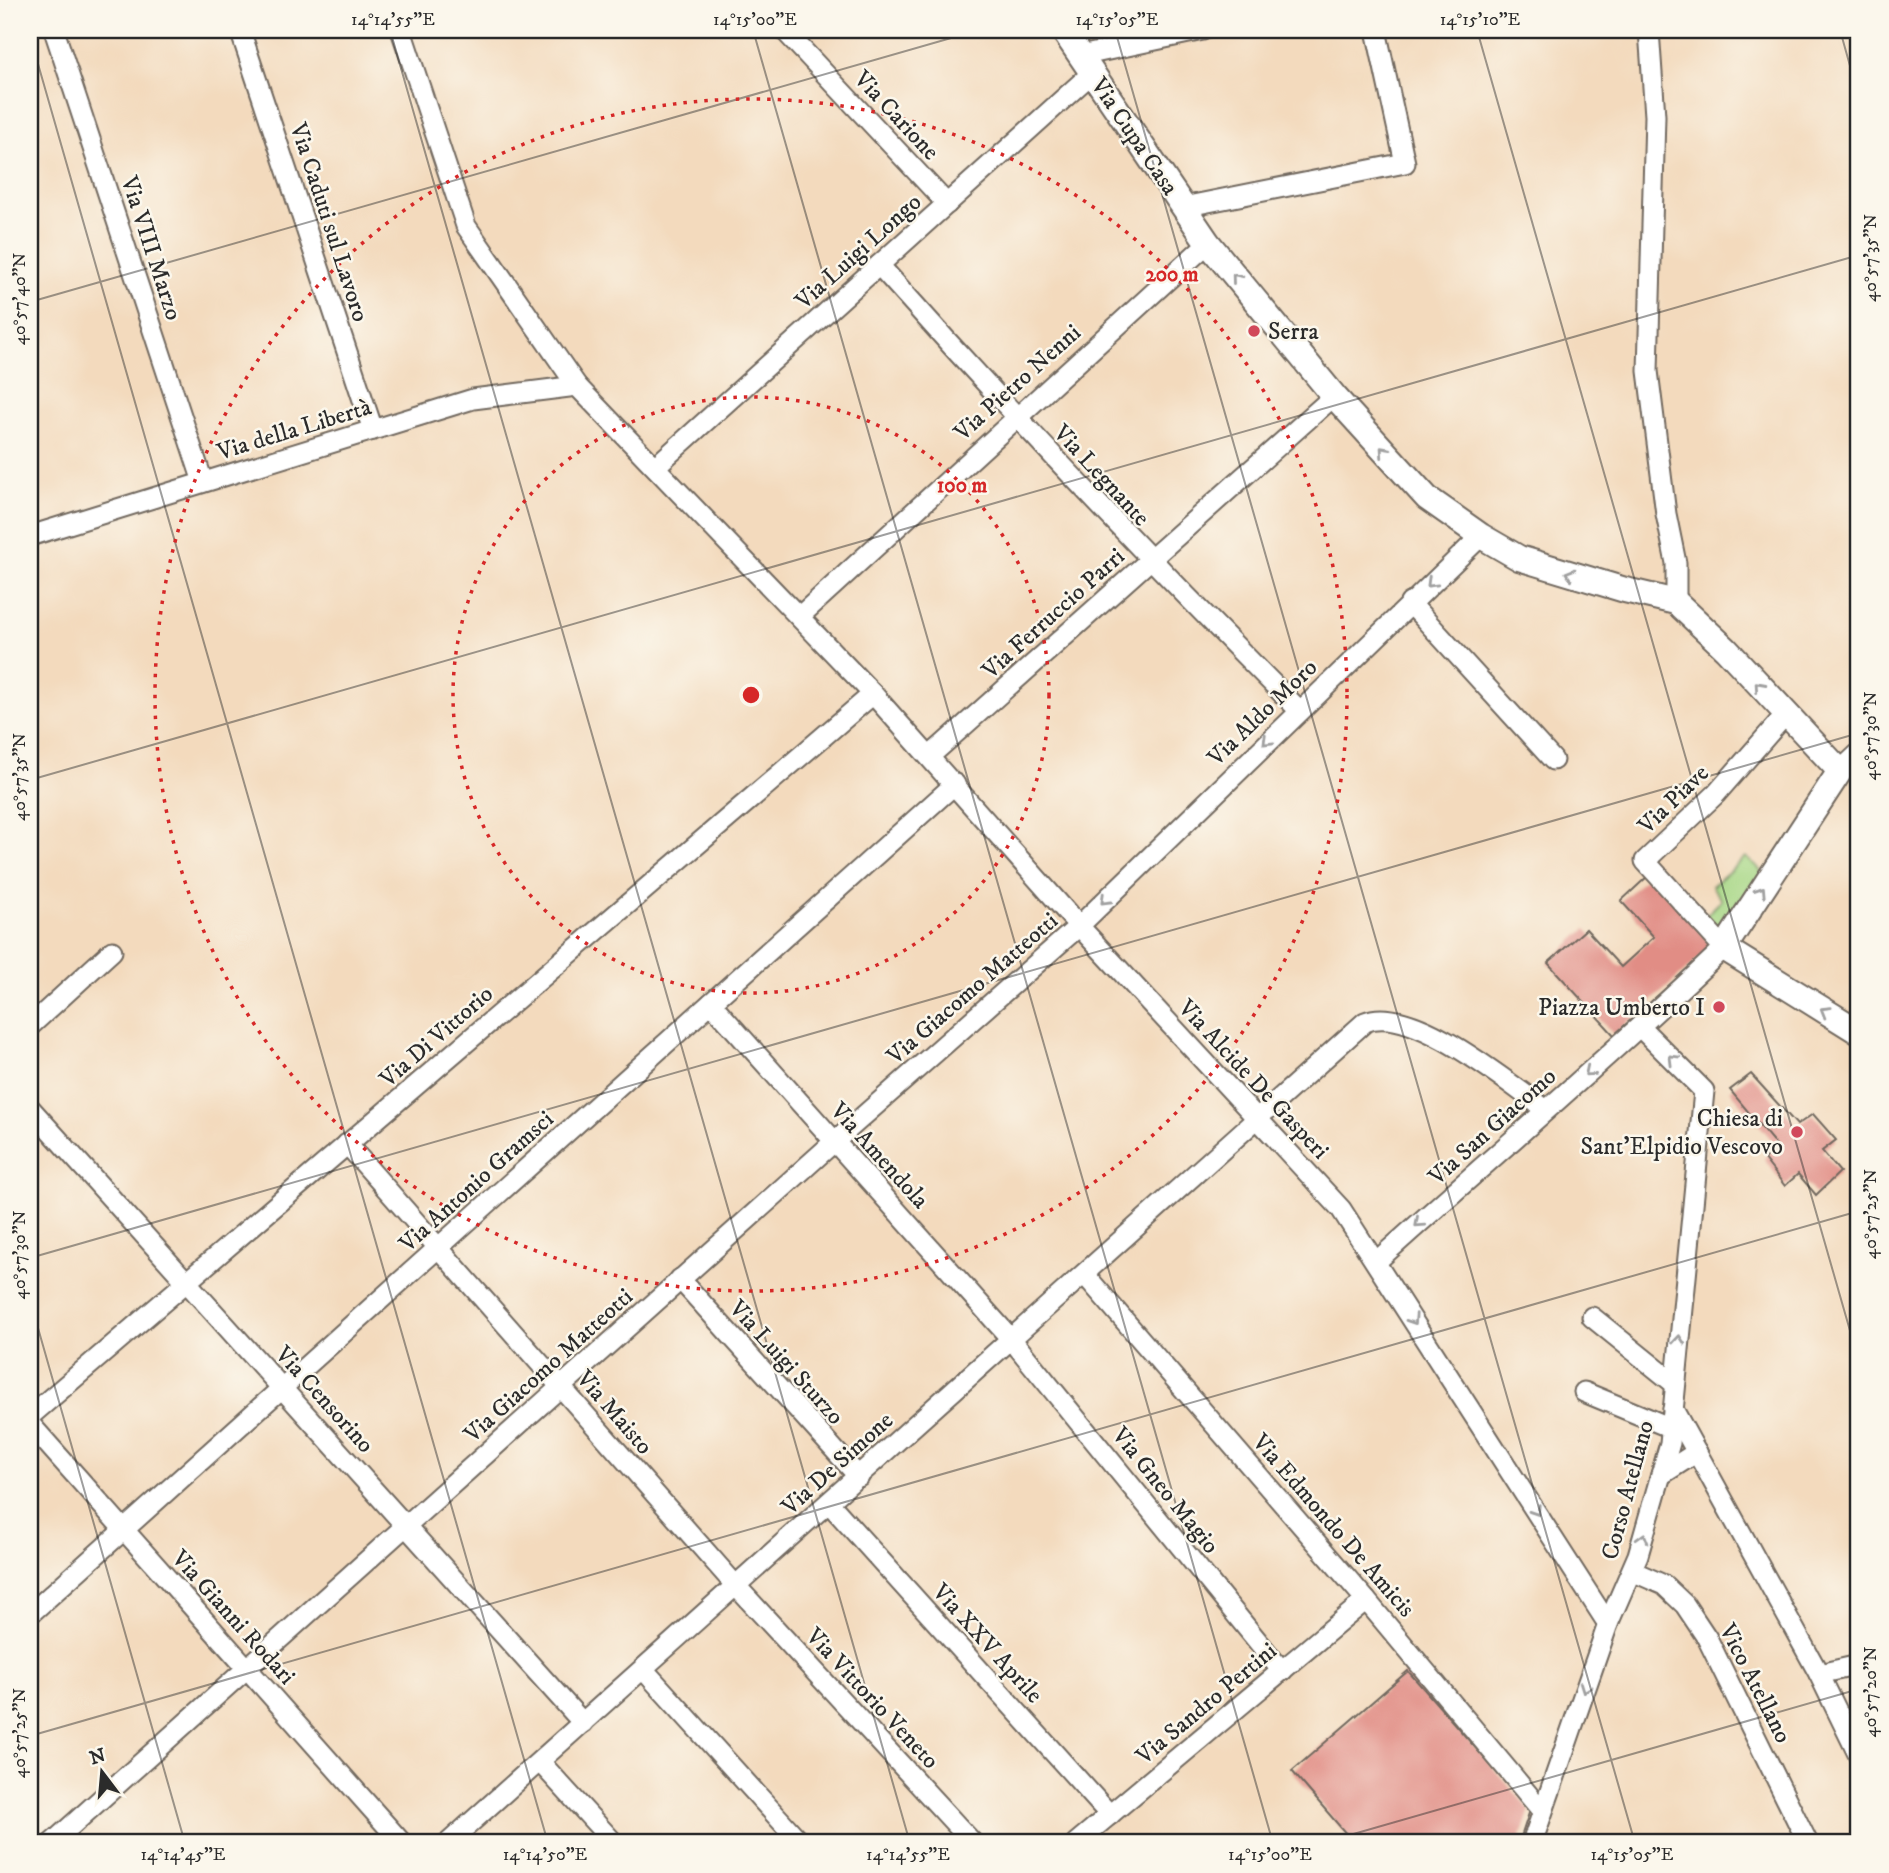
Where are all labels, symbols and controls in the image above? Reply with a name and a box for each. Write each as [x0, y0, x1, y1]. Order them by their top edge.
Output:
text: 14°14'55"E [351, 9, 435, 31]
text: 14°15'00"E [713, 9, 797, 31]
text: 14°15'05"E [1075, 9, 1159, 31]
text: 14°15'10"E [1440, 9, 1521, 31]
street label: Via Carione [846, 64, 945, 167]
street label: Via Cupa Casa [1083, 71, 1185, 202]
street label: Via Caduti sul Lavoro [282, 118, 375, 326]
street label: Via VIII Marzo [113, 172, 188, 324]
street label: Via Luigi Longo [789, 187, 928, 317]
text: 40°57'35"N [1860, 214, 1882, 302]
text: 40°57'40"N [9, 252, 31, 345]
text: 200 m [1145, 262, 1199, 288]
one-way arrow [1232, 273, 1245, 285]
place label: Serra [1268, 317, 1319, 347]
street label: Via Pietro Nenni [947, 318, 1087, 448]
marker: Serra [1246, 323, 1262, 339]
street label: Via della Libertà [213, 392, 376, 468]
street label: Via Legnante [1046, 418, 1156, 533]
one-way arrow [1380, 446, 1392, 459]
text: 100 m [937, 473, 987, 499]
street label: Via Ferruccio Parri [975, 542, 1131, 686]
one-way arrow [1565, 567, 1577, 582]
one-way arrow [1426, 574, 1439, 587]
street label: Via Aldo Moro [1201, 653, 1324, 773]
one-way arrow [1755, 681, 1767, 694]
centre of rings [739, 683, 763, 707]
text: 40°57'30"N [1860, 691, 1882, 780]
one-way arrow [1263, 732, 1276, 745]
text: 40°57'35"N [9, 733, 31, 821]
street label: Via Piave [1631, 759, 1716, 841]
one-way arrow [1753, 886, 1766, 899]
one-way arrow [1100, 892, 1113, 905]
street label: Via Giacomo Matteotti [880, 906, 1064, 1072]
street label: Via Di Vittorio [373, 979, 500, 1095]
street label: Via Alcide De Gasperi [1171, 993, 1335, 1166]
place label: Piazza Umberto I [1538, 993, 1705, 1023]
marker: Piazza Umberto I [1711, 999, 1727, 1015]
one-way arrow [1819, 1006, 1832, 1019]
one-way arrow [1668, 1055, 1681, 1068]
street label: Via San Giacomo [1422, 1061, 1563, 1193]
one-way arrow [1584, 1064, 1597, 1076]
street label: Via Amendola [823, 1095, 935, 1216]
street label: Via Antonio Gramsci [392, 1104, 560, 1260]
place label: Chiesa di Sant'Elpidio Vescovo [1581, 1104, 1783, 1162]
marker: Chiesa di Sant'Elpidio Vescovo [1789, 1124, 1805, 1140]
text: 40°57'25"N [1860, 1169, 1882, 1259]
text: 40°57'30"N [9, 1210, 31, 1299]
one-way arrow [1414, 1215, 1427, 1228]
street label: Via Giacomo Matteotti [457, 1282, 639, 1450]
street label: Via Luigi Sturzo [722, 1293, 850, 1431]
one-way arrow [1405, 1312, 1418, 1325]
one-way arrow [1671, 1334, 1686, 1345]
street label: Via Censorino [268, 1339, 380, 1459]
street label: Via Maisto [569, 1363, 659, 1461]
street label: Via De Simone [775, 1406, 900, 1522]
street label: Corso Atellano [1595, 1417, 1661, 1563]
street label: Via Gneo Magio [1104, 1420, 1225, 1560]
street label: Via Edmondo De Amicis [1245, 1427, 1421, 1624]
one-way arrow [1528, 1504, 1541, 1517]
one-way arrow [1634, 1532, 1649, 1544]
street label: Via Gianni Rodari [164, 1543, 302, 1691]
street label: Via XXV Aprile [925, 1577, 1049, 1710]
street label: Vico Atellano [1712, 1618, 1798, 1748]
street label: Via Vittorio Veneto [799, 1621, 945, 1776]
street label: Via Sandro Pertini [1129, 1636, 1283, 1772]
text: 40°57'20"N [1860, 1646, 1882, 1738]
one-way arrow [1579, 1682, 1593, 1694]
text: 40°57'25"N [9, 1688, 31, 1778]
north arrow [66, 1736, 136, 1806]
text: N [87, 1744, 109, 1770]
text: 14°14'45"E [140, 1844, 226, 1866]
text: 14°14'50"E [503, 1844, 588, 1866]
text: 14°14'55"E [866, 1844, 950, 1866]
text: 14°15'00"E [1228, 1844, 1312, 1866]
text: 14°15'05"E [1590, 1844, 1674, 1866]

